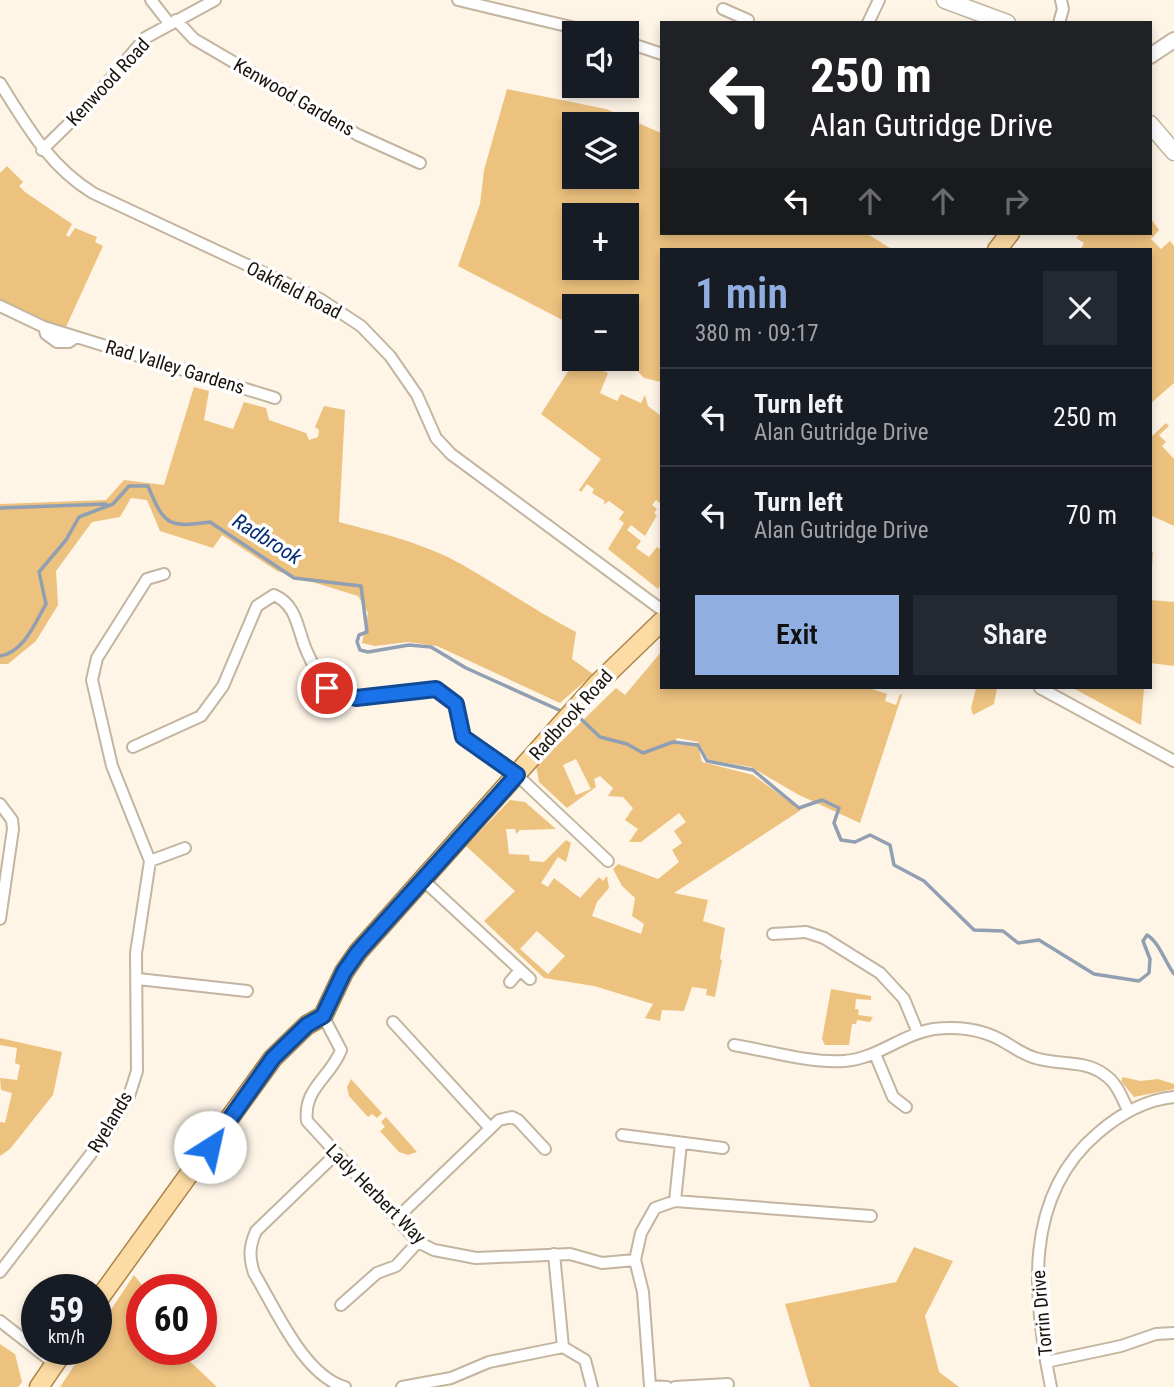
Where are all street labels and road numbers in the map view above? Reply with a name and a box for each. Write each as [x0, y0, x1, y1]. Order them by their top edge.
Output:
street label: Kenwood Road [62, 33, 154, 131]
street label: Kenwood Gardens [230, 53, 358, 141]
street label: Oakfield Road [243, 256, 345, 324]
street label: Rad Valley Gardens [103, 335, 247, 399]
street label: Radbrook Road [524, 665, 618, 765]
street label: Ryelands [83, 1087, 137, 1157]
street label: Lady Herbert Way [321, 1139, 431, 1249]
street label: Torrin Drive [1027, 1269, 1057, 1357]

